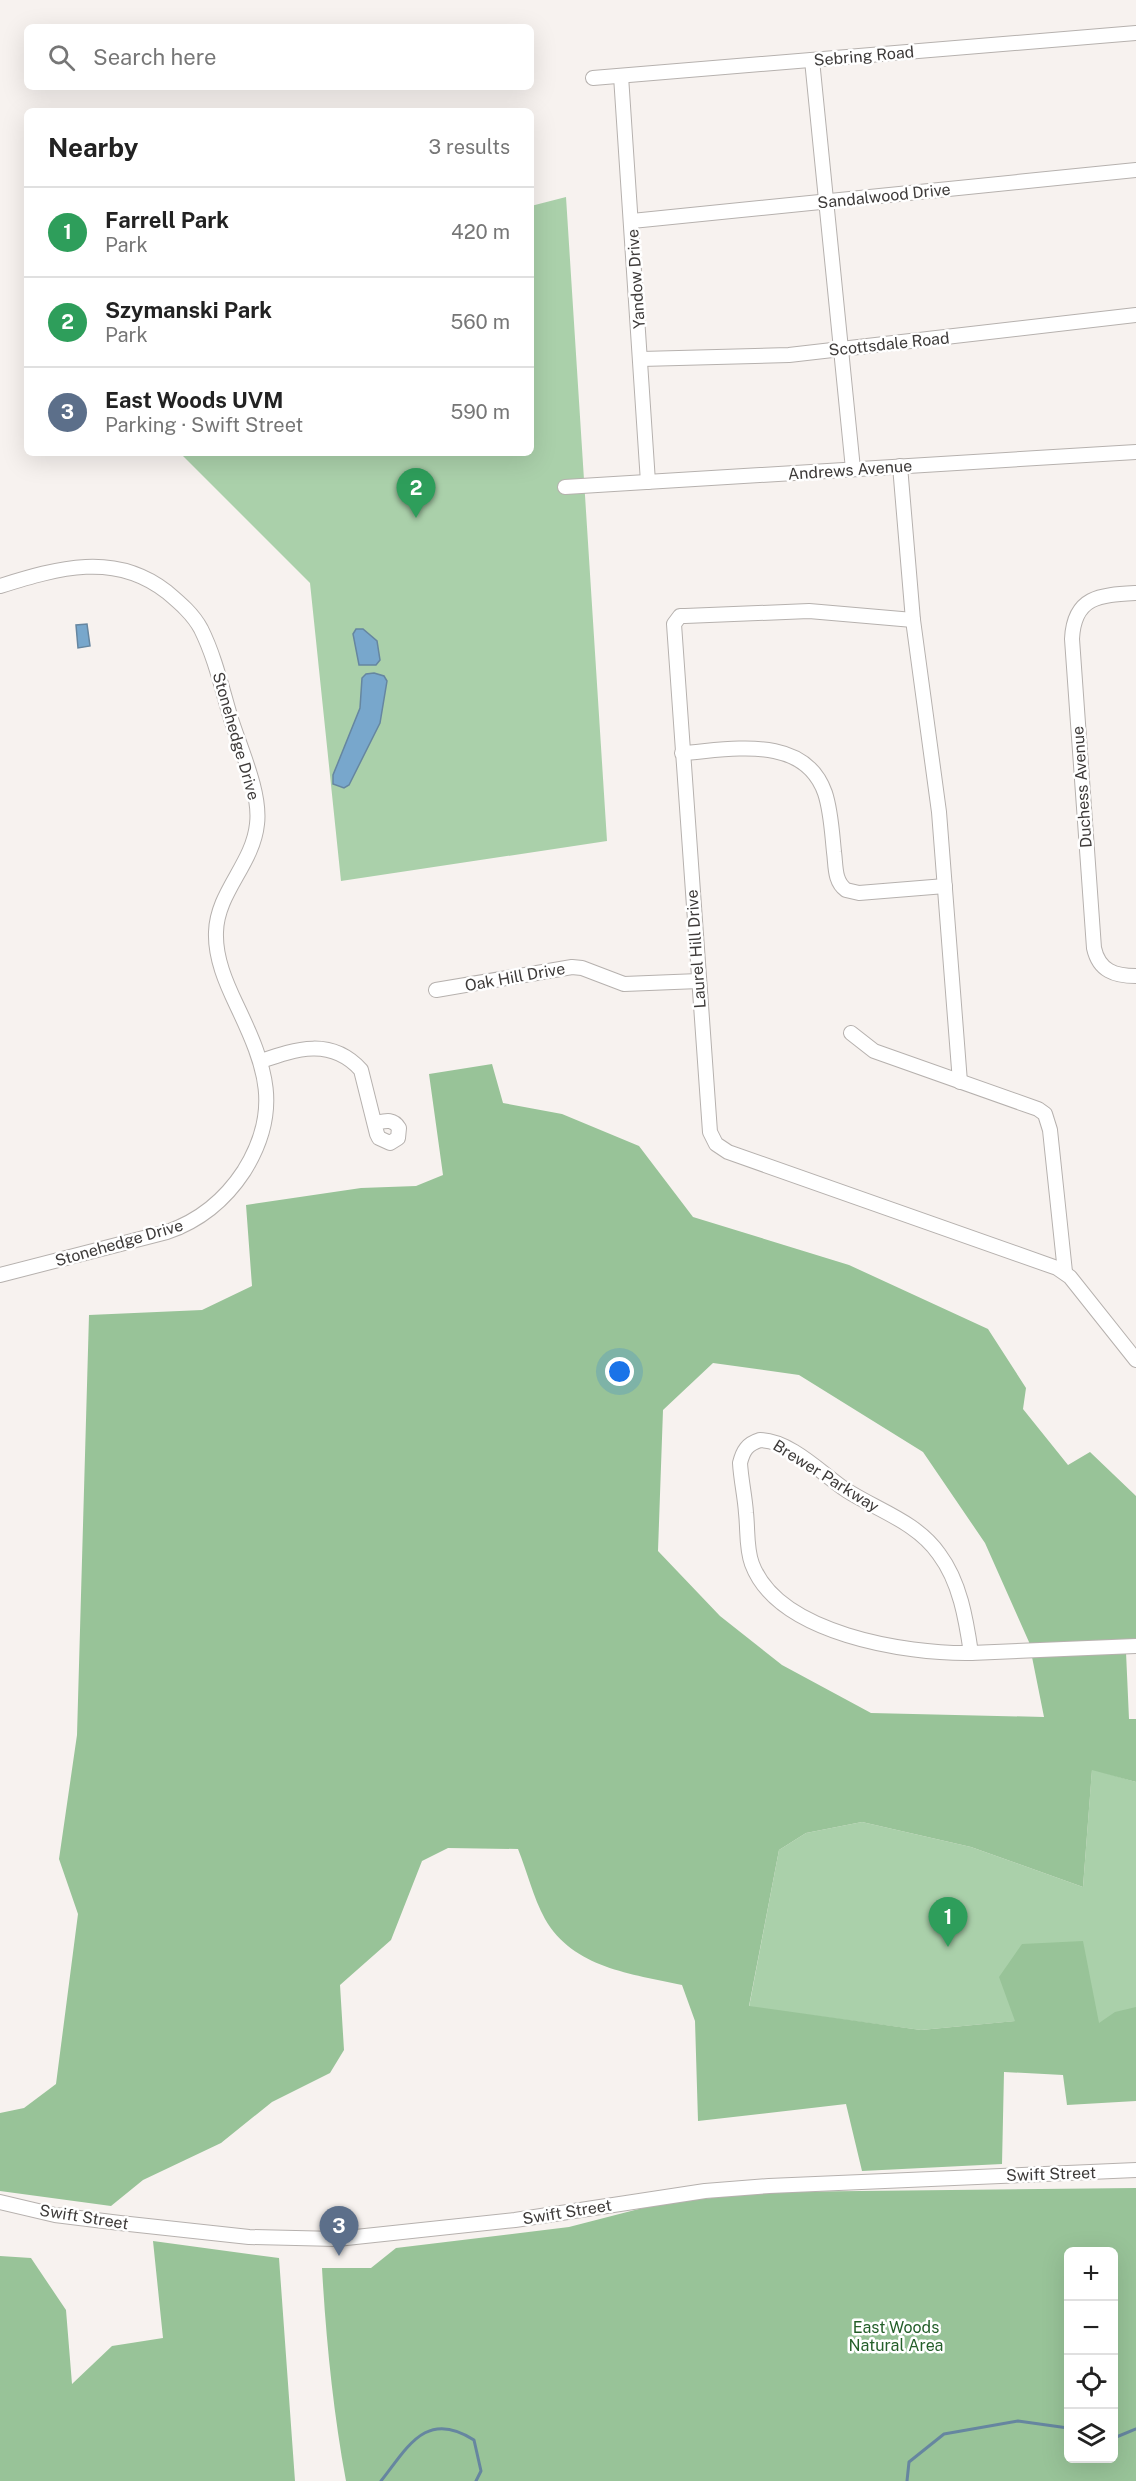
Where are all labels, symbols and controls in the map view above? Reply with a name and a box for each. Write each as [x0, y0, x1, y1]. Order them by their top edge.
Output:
search box [24, 24, 534, 90]
icon: search [45, 41, 78, 74]
street label: Sebring Road [813, 42, 915, 70]
text: Search here [93, 44, 217, 70]
text: Nearby [48, 132, 138, 163]
text: 3 results [429, 135, 510, 159]
street label: Sandalwood Drive [816, 180, 952, 212]
text: Farrell Park [105, 207, 229, 233]
text: 1 [63, 220, 72, 244]
text: 420 m [451, 220, 510, 244]
street label: Yandow Drive [623, 229, 649, 329]
text: Park [105, 233, 148, 257]
text: Szymanski Park [105, 297, 272, 323]
text: 2 [61, 310, 74, 334]
text: 560 m [450, 310, 510, 334]
text: Park [105, 323, 148, 347]
street label: Scottsdale Road [828, 328, 950, 360]
text: East Woods UVM [105, 387, 283, 413]
text: 3 [61, 400, 74, 424]
text: 590 m [450, 400, 510, 424]
text: Parking · Swift Street [105, 413, 303, 437]
street label: Andrews Avenue [787, 456, 913, 484]
pin: 2 [396, 468, 436, 518]
street label: Stonehedge Drive [209, 670, 263, 802]
street label: Duchess Avenue [1068, 725, 1096, 849]
street label: Laurel Hill Drive [682, 889, 710, 1009]
street label: Oak Hill Drive [463, 959, 567, 995]
street label: Stonehedge Drive [53, 1216, 185, 1270]
your location [605, 1357, 634, 1386]
street label: Brewer Parkway [770, 1436, 883, 1516]
pin: 1 [928, 1898, 968, 1947]
street label: Swift Street [1006, 2163, 1096, 2185]
street label: Swift Street [521, 2196, 613, 2228]
street label: Swift Street [38, 2201, 130, 2233]
pin: 3 [320, 2206, 358, 2256]
map controls [1064, 2247, 1118, 2463]
button: + [1064, 2247, 1118, 2301]
button: − [1064, 2301, 1118, 2355]
park label: East Woods Natural Area [849, 2318, 943, 2355]
button: locate [1064, 2355, 1118, 2409]
button: layers [1064, 2409, 1118, 2463]

